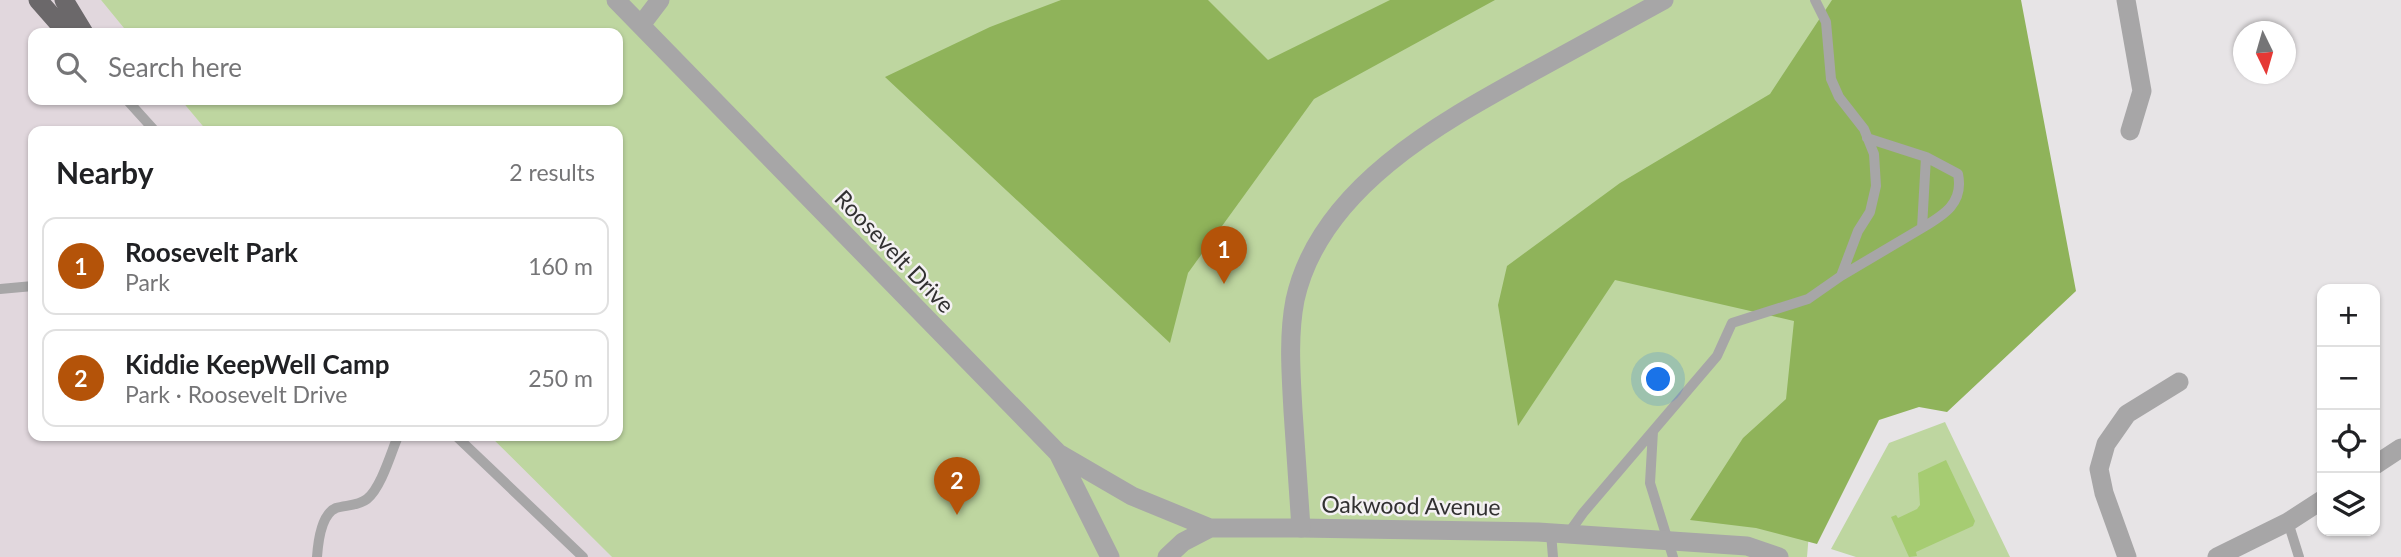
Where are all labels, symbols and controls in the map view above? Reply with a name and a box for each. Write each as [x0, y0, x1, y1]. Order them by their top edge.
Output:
north arrow [2233, 21, 2296, 84]
search box [28, 28, 623, 105]
icon: search [52, 48, 90, 86]
text: Search here [108, 51, 242, 83]
text: Nearby [56, 154, 154, 190]
text: 2 results [509, 158, 595, 186]
street label: Roosevelt Drive [829, 184, 961, 318]
pin: 1 [1201, 226, 1247, 284]
text: Roosevelt Park [125, 236, 298, 268]
text: 1 [74, 252, 88, 280]
text: 160 m [528, 252, 593, 280]
text: Park [125, 268, 170, 296]
map controls [2317, 284, 2380, 536]
button: + [2317, 284, 2380, 347]
button: − [2317, 347, 2380, 410]
text: Kiddie KeepWell Camp [125, 348, 389, 380]
your location [1641, 362, 1675, 396]
text: 2 [74, 364, 88, 392]
text: 250 m [528, 364, 593, 392]
text: Park · Roosevelt Drive [125, 380, 347, 408]
button: locate [2317, 410, 2380, 473]
pin: 2 [934, 457, 980, 515]
button: layers [2317, 473, 2380, 536]
street label: Oakwood Avenue [1321, 489, 1501, 521]

